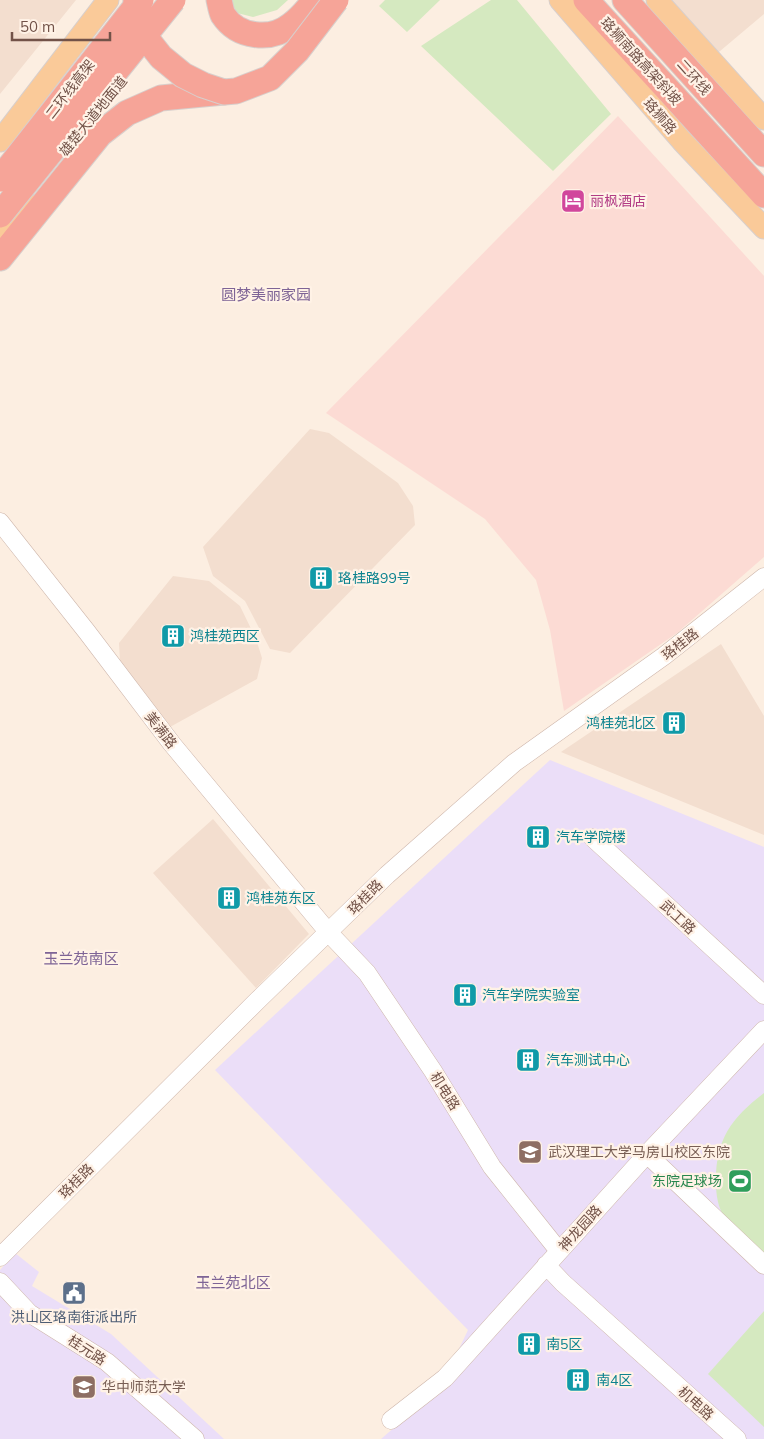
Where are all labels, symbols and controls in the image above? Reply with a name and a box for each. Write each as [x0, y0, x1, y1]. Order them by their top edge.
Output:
scale bar [12, 10, 110, 42]
street label: 珞狮南路高架斜坡 [597, 13, 685, 109]
text: 50 m [20, 17, 55, 36]
street label: 二环线 [673, 55, 715, 99]
street label: 二环线高架 [41, 56, 99, 122]
street label: 雄楚大道地面道 [55, 72, 131, 160]
street label: 珞狮路 [639, 94, 681, 138]
hotel icon: 丽枫酒店 [560, 188, 586, 214]
place label: 丽枫酒店 [590, 192, 646, 210]
district label: 圆梦美丽家园 [221, 285, 311, 304]
building icon: 珞桂路99号 [308, 565, 334, 591]
place label: 珞桂路99号 [338, 569, 411, 587]
building icon: 鸿桂苑西区 [160, 623, 186, 649]
street label: 珞桂路 [658, 624, 702, 664]
place label: 鸿桂苑西区 [190, 627, 260, 645]
street label: 美满路 [141, 708, 181, 752]
building icon: 鸿桂苑北区 [661, 710, 687, 736]
place label: 鸿桂苑北区 [586, 714, 656, 732]
building icon: 汽车学院楼 [525, 824, 551, 850]
place label: 汽车学院楼 [556, 828, 626, 846]
street label: 珞桂路 [344, 876, 386, 918]
building icon: 鸿桂苑东区 [216, 885, 242, 911]
place label: 鸿桂苑东区 [246, 889, 316, 907]
street label: 武工路 [657, 896, 699, 938]
district label: 玉兰苑南区 [43, 949, 119, 968]
building icon: 汽车学院实验室 [452, 982, 478, 1008]
place label: 汽车学院实验室 [482, 986, 580, 1004]
building icon: 汽车测试中心 [515, 1047, 541, 1073]
place label: 汽车测试中心 [546, 1051, 630, 1069]
street label: 机电路 [426, 1068, 464, 1114]
school or university icon: 武汉理工大学马房山校区东院 [517, 1139, 543, 1165]
place label: 武汉理工大学马房山校区东院 [548, 1143, 730, 1161]
street label: 珞桂路 [55, 1160, 97, 1202]
sports icon: 东院足球场 [727, 1168, 753, 1194]
place label: 东院足球场 [652, 1172, 722, 1190]
street label: 神龙园路 [555, 1201, 605, 1255]
district label: 玉兰苑北区 [195, 1273, 271, 1292]
public building icon: 洪山区珞南街派出所 [61, 1280, 87, 1306]
place label: 洪山区珞南街派出所 [11, 1308, 137, 1326]
street label: 桂元路 [64, 1331, 110, 1369]
building icon: 南5区 [516, 1331, 542, 1357]
place label: 南5区 [546, 1335, 582, 1353]
building icon: 南4区 [565, 1367, 591, 1393]
place label: 南4区 [596, 1371, 632, 1389]
school or university icon: 华中师范大学 [71, 1374, 97, 1400]
place label: 华中师范大学 [102, 1378, 186, 1396]
street label: 机电路 [674, 1382, 718, 1424]

